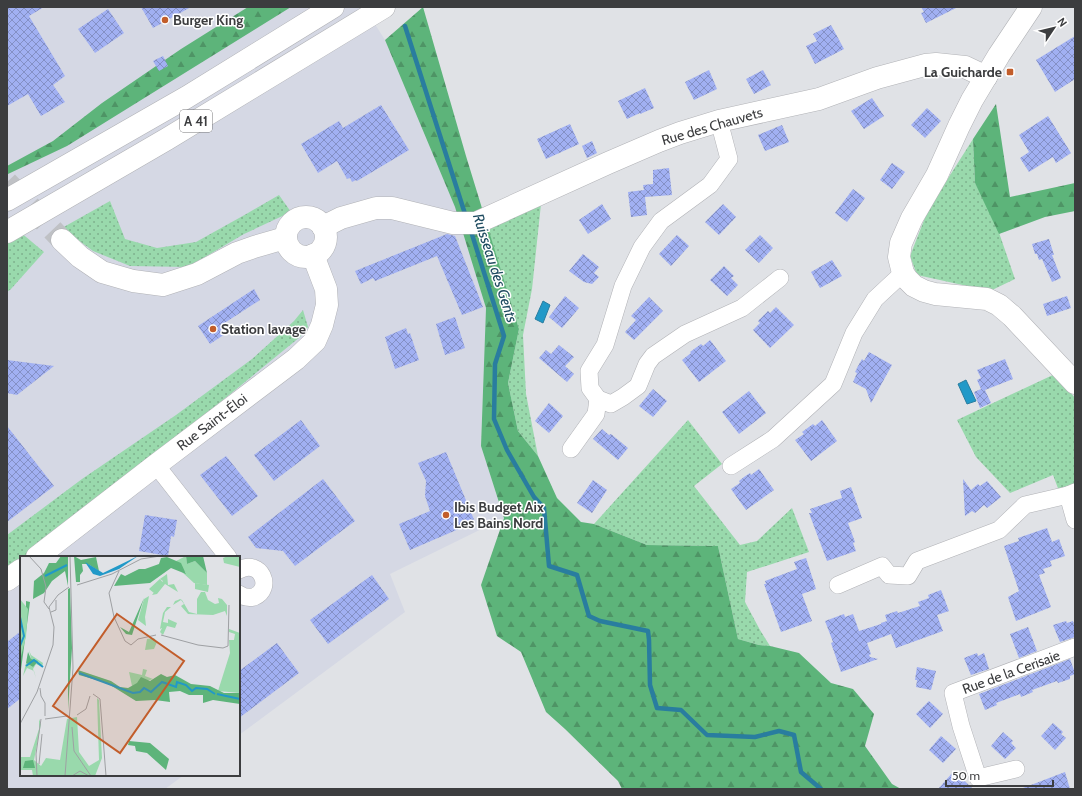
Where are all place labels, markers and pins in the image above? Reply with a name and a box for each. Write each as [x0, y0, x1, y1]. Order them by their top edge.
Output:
place label: Burger King [173, 11, 243, 29]
marker: Burger King [160, 15, 170, 25]
place label: La Guicharde [924, 63, 1002, 81]
marker: La Guicharde [1005, 67, 1015, 77]
place label: Station lavage [221, 320, 306, 338]
marker: Station lavage [208, 324, 218, 334]
place label: Ibis Budget Aix Les Bains Nord [454, 498, 544, 532]
marker: Ibis Budget Aix Les Bains Nord [441, 510, 451, 520]

